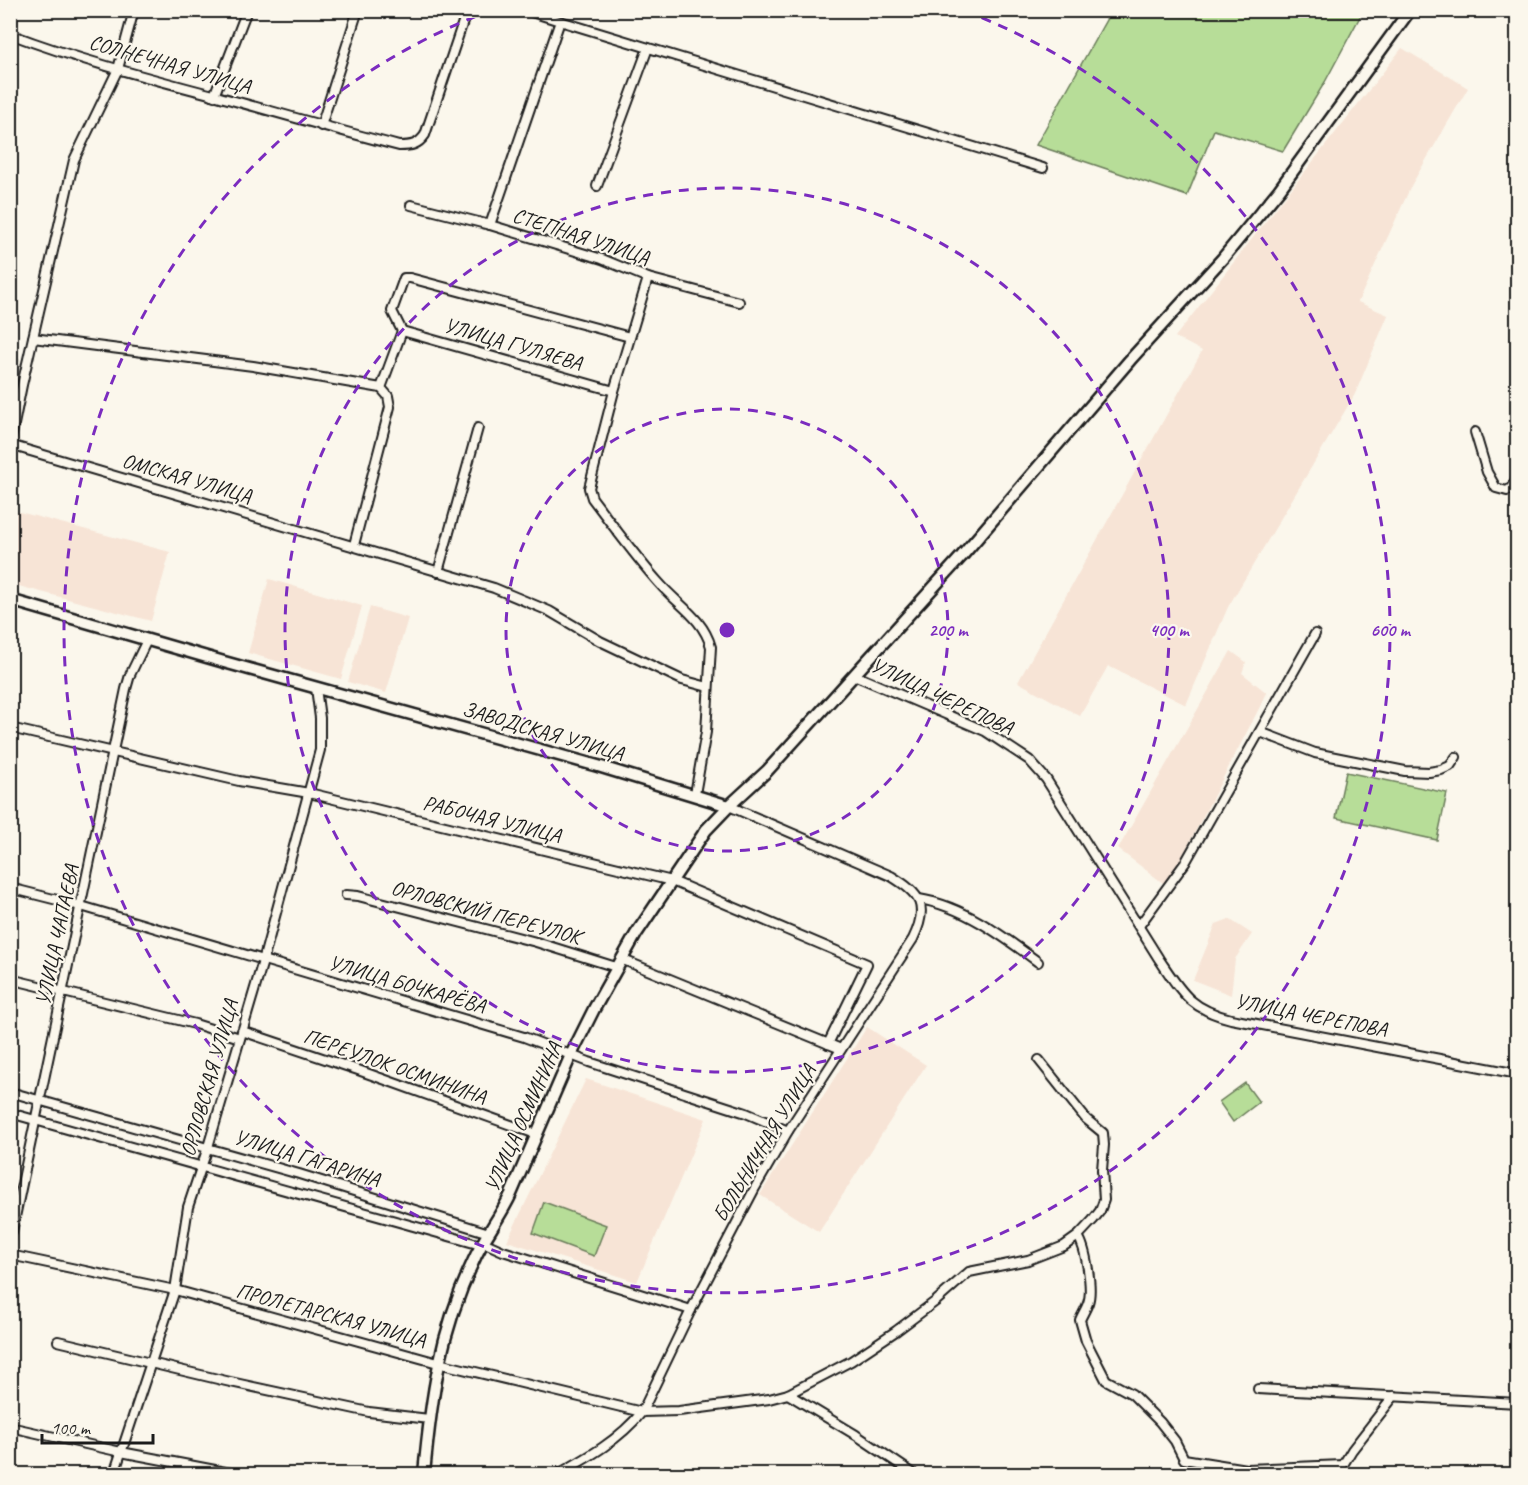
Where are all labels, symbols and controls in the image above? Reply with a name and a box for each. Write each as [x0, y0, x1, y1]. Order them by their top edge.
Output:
street label: СОЛНЕЧНАЯ УЛИЦА [86, 29, 255, 100]
street label: СТЕПНАЯ УЛИЦА [509, 202, 653, 270]
street label: УЛИЦА ГУЛЯЕВА [441, 312, 586, 377]
street label: ОМСКАЯ УЛИЦА [119, 447, 255, 509]
text: 200 m [929, 619, 969, 641]
text: 400 m [1150, 619, 1190, 641]
text: 600 m [1370, 619, 1411, 641]
centre of rings [717, 620, 737, 640]
street label: УЛИЦА ЧЕРЕПОВА [867, 652, 1019, 741]
street label: ЗАВОДСКАЯ УЛИЦА [459, 696, 628, 767]
street label: РАБОЧАЯ УЛИЦА [421, 789, 565, 849]
street label: УЛИЦА ЧАПАЕВА [29, 861, 85, 1008]
street label: ОРЛОВСКИЙ ПЕРЕУЛОК [388, 874, 588, 951]
street label: УЛИЦА БОЧКАРЁВА [326, 949, 490, 1019]
street label: УЛИЦА ЧЕРЕПОВА [1233, 988, 1391, 1043]
street label: ОРЛОВСКАЯ УЛИЦА [174, 995, 244, 1159]
street label: ПЕРЕУЛОК ОСМИНИНА [300, 1023, 490, 1110]
street label: УЛИЦА ОСМИНИНА [478, 1037, 568, 1196]
street label: БОЛЬНИЧНАЯ УЛИЦА [707, 1058, 822, 1226]
street label: УЛИЦА ГАГАРИНА [231, 1124, 384, 1193]
street label: ПРОЛЕТАРСКАЯ УЛИЦА [233, 1277, 429, 1353]
scale bar [42, 1407, 153, 1445]
text: 100 m [51, 1417, 92, 1439]

